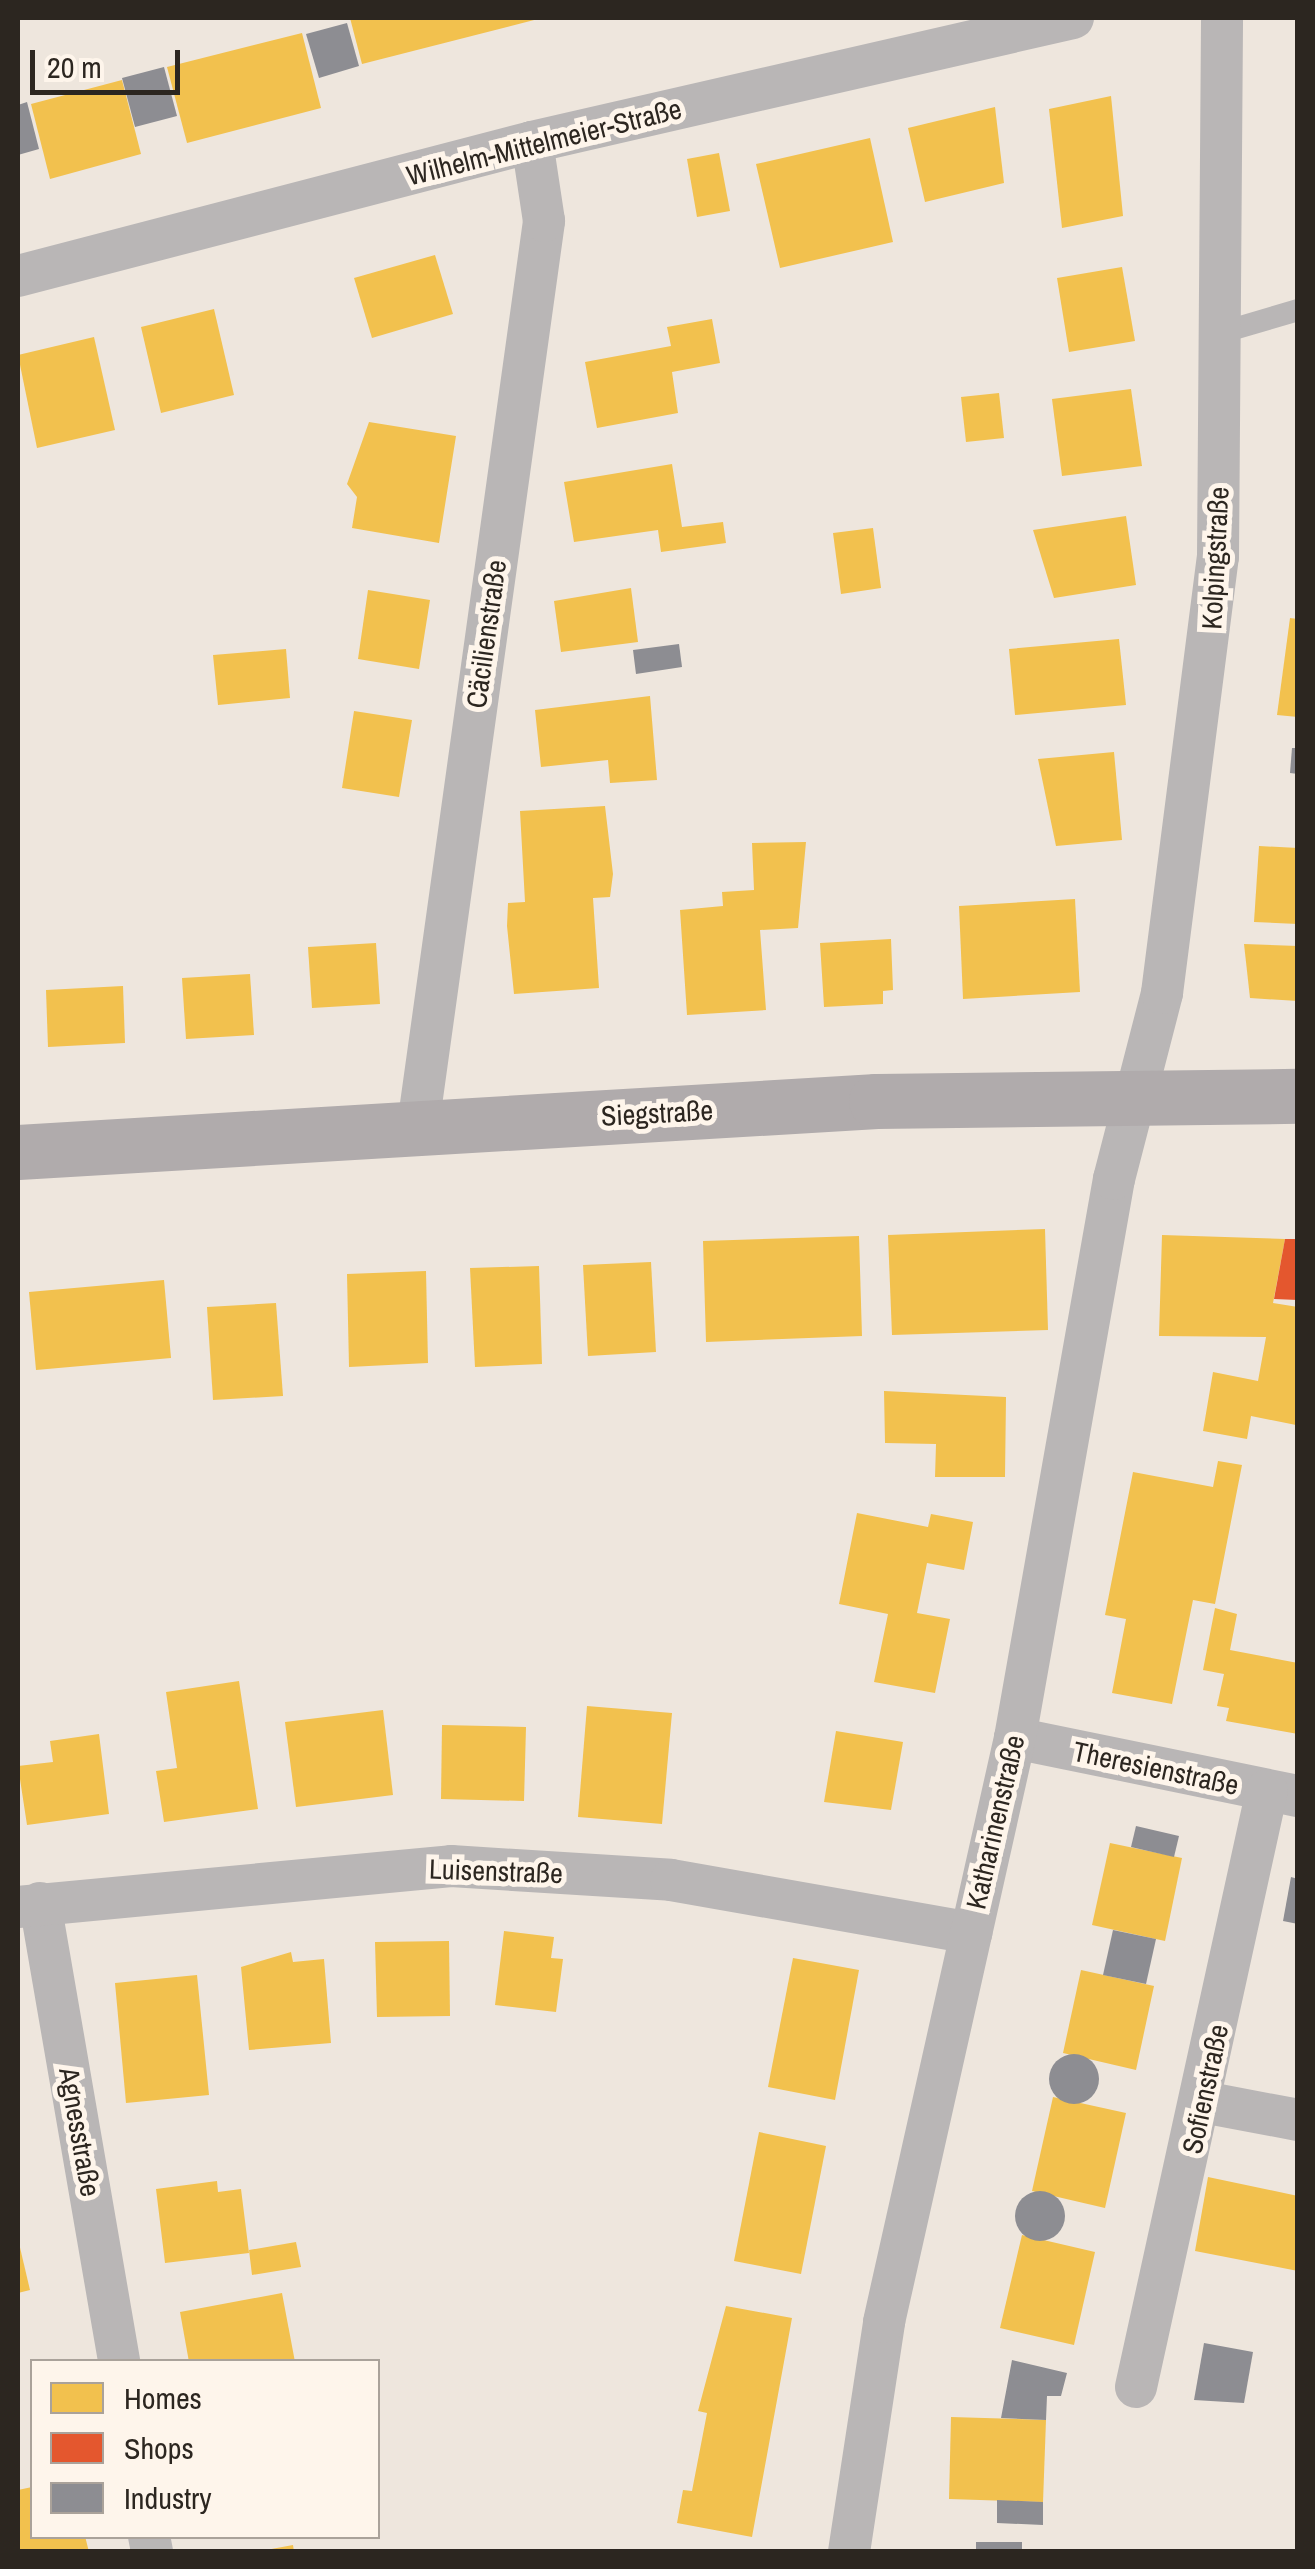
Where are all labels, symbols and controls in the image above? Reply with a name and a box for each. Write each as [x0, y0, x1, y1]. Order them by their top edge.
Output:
scale bar [35, 30, 185, 92]
text: 20 m [47, 47, 102, 87]
street label: Wilhelm-Mittelmeier-Straße [403, 92, 685, 192]
street label: Kolpingstraße [1194, 486, 1236, 630]
street label: Cäcilienstraße [459, 558, 513, 710]
street label: Siegstraße [600, 1093, 714, 1133]
street label: Katharinenstraße [959, 1732, 1031, 1912]
street label: Theresienstraße [1070, 1734, 1242, 1802]
street label: Luisenstraße [428, 1852, 564, 1890]
street label: Sofienstraße [1175, 2021, 1235, 2157]
street label: Agnesstraße [52, 2065, 108, 2199]
legend [30, 2359, 380, 2539]
text: Homes [124, 2378, 202, 2418]
text: Shops [124, 2428, 194, 2468]
text: Industry [124, 2478, 212, 2518]

